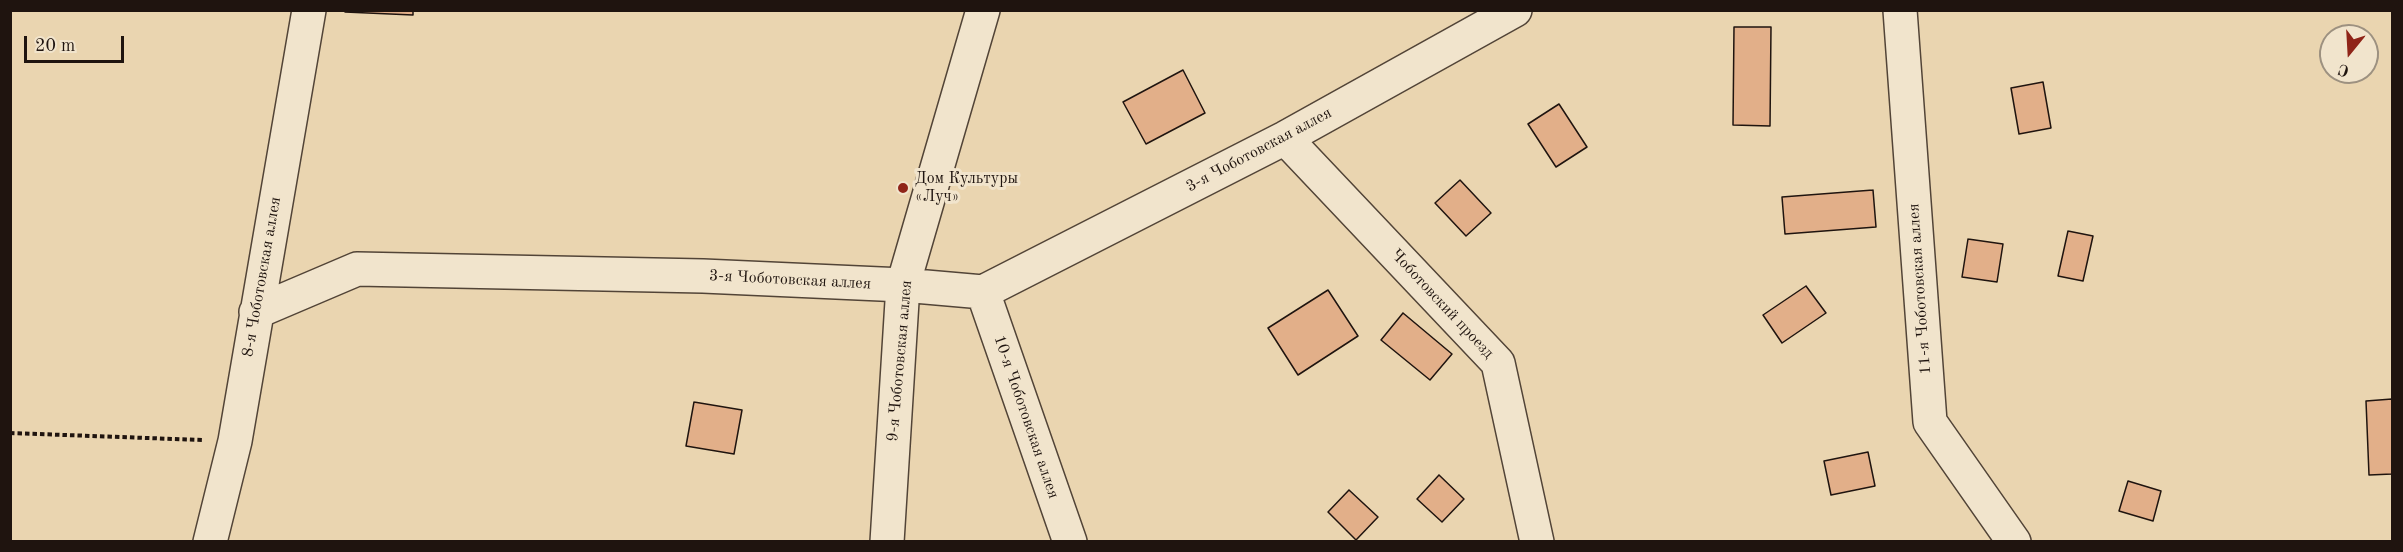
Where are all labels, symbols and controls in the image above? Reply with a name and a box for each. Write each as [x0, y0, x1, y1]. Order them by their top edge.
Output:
scale bar [27, 24, 128, 62]
north arrow [2319, 24, 2379, 84]
text: 20 m [35, 37, 75, 55]
text: С [2337, 60, 2352, 78]
street label: 3-я Чоботовская аллея [1183, 103, 1335, 197]
place label: Дом Культуры «Луч» [915, 169, 1018, 207]
marker: Дом Культуры «Луч» [896, 181, 910, 195]
street label: 8-я Чоботовская аллея [238, 196, 286, 358]
street label: 11-я Чоботовская аллея [1904, 203, 1936, 375]
street label: Чоботовский проезд [1386, 245, 1498, 363]
street label: 3-я Чоботовская аллея [709, 266, 871, 294]
street label: 9-я Чоботовская аллея [883, 279, 917, 443]
street label: 10-я Чоботовская аллея [989, 333, 1063, 501]

